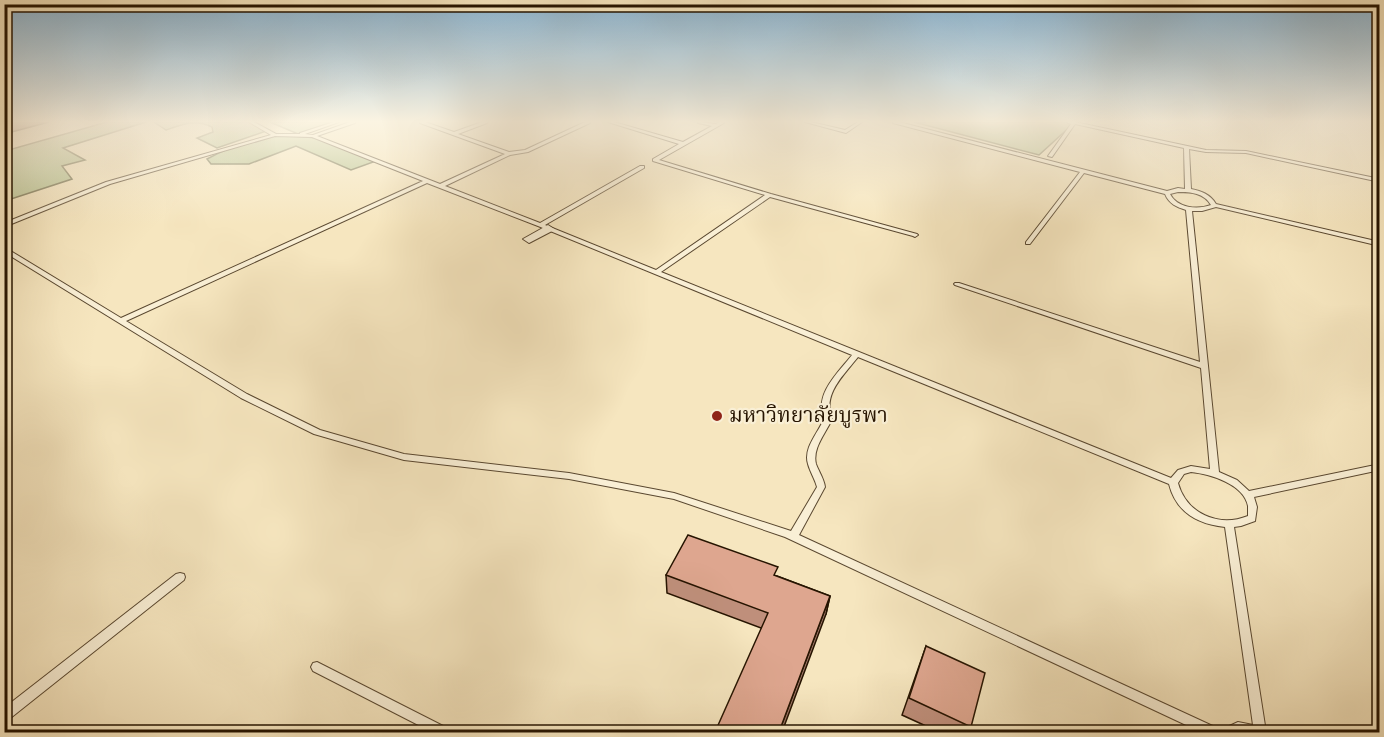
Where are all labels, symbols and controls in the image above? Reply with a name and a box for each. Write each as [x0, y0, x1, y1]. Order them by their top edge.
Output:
place label: มหาวิทยาลัยบูรพา [729, 403, 888, 430]
marker: มหาวิทยาลัยบูรพา [710, 409, 724, 423]

